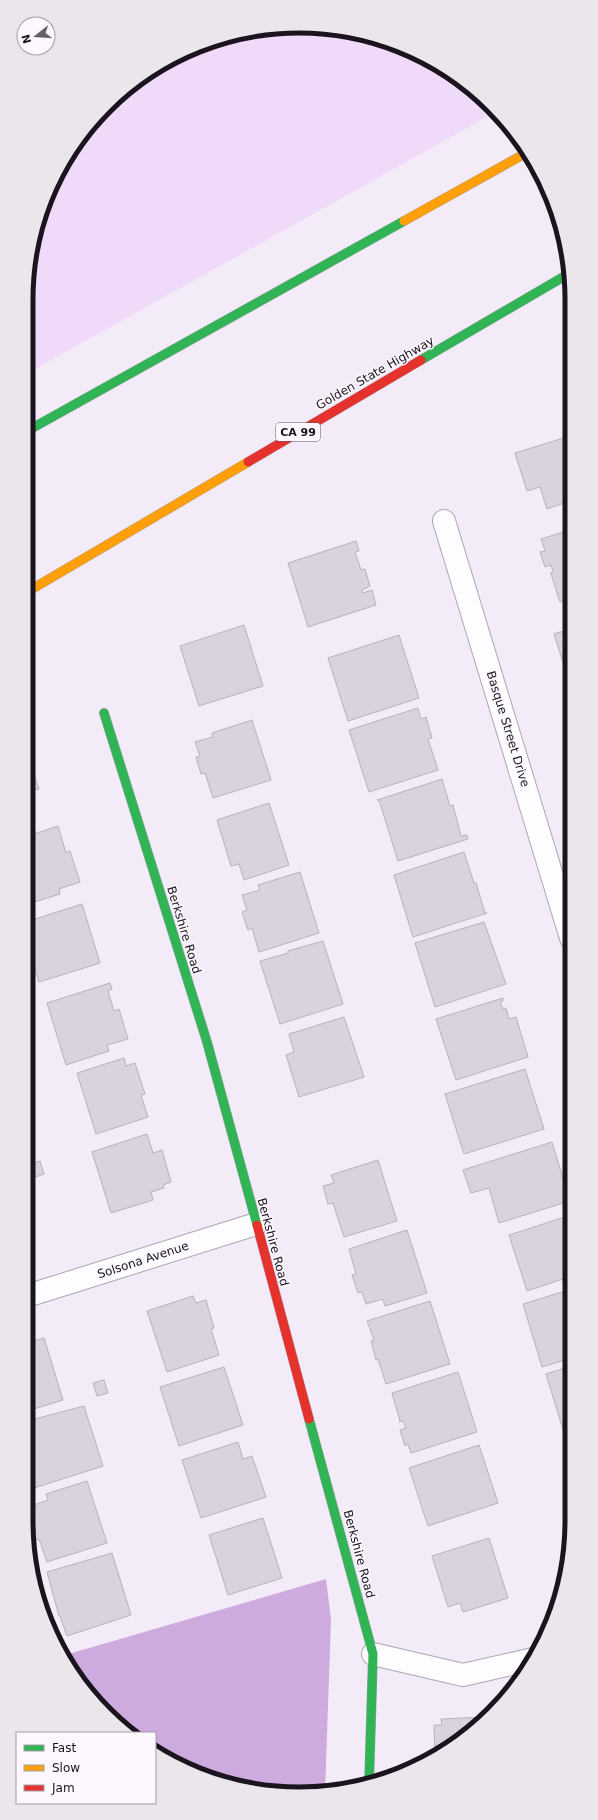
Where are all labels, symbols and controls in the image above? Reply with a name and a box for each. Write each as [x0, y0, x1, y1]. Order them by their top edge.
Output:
north arrow [16, 16, 56, 56]
text: N [19, 32, 34, 45]
street label: Golden State Highway [314, 333, 436, 413]
road number: CA 99 [276, 423, 320, 441]
street label: Basque Street Drive [484, 669, 532, 789]
street label: Berkshire Road [164, 885, 204, 975]
street label: Berkshire Road [255, 1196, 291, 1288]
street label: Solsona Avenue [96, 1239, 190, 1281]
street label: Berkshire Road [341, 1508, 377, 1600]
legend [16, 1732, 156, 1804]
text: Fast [52, 1741, 76, 1755]
text: Slow [52, 1761, 80, 1775]
text: Jam [51, 1781, 75, 1795]

